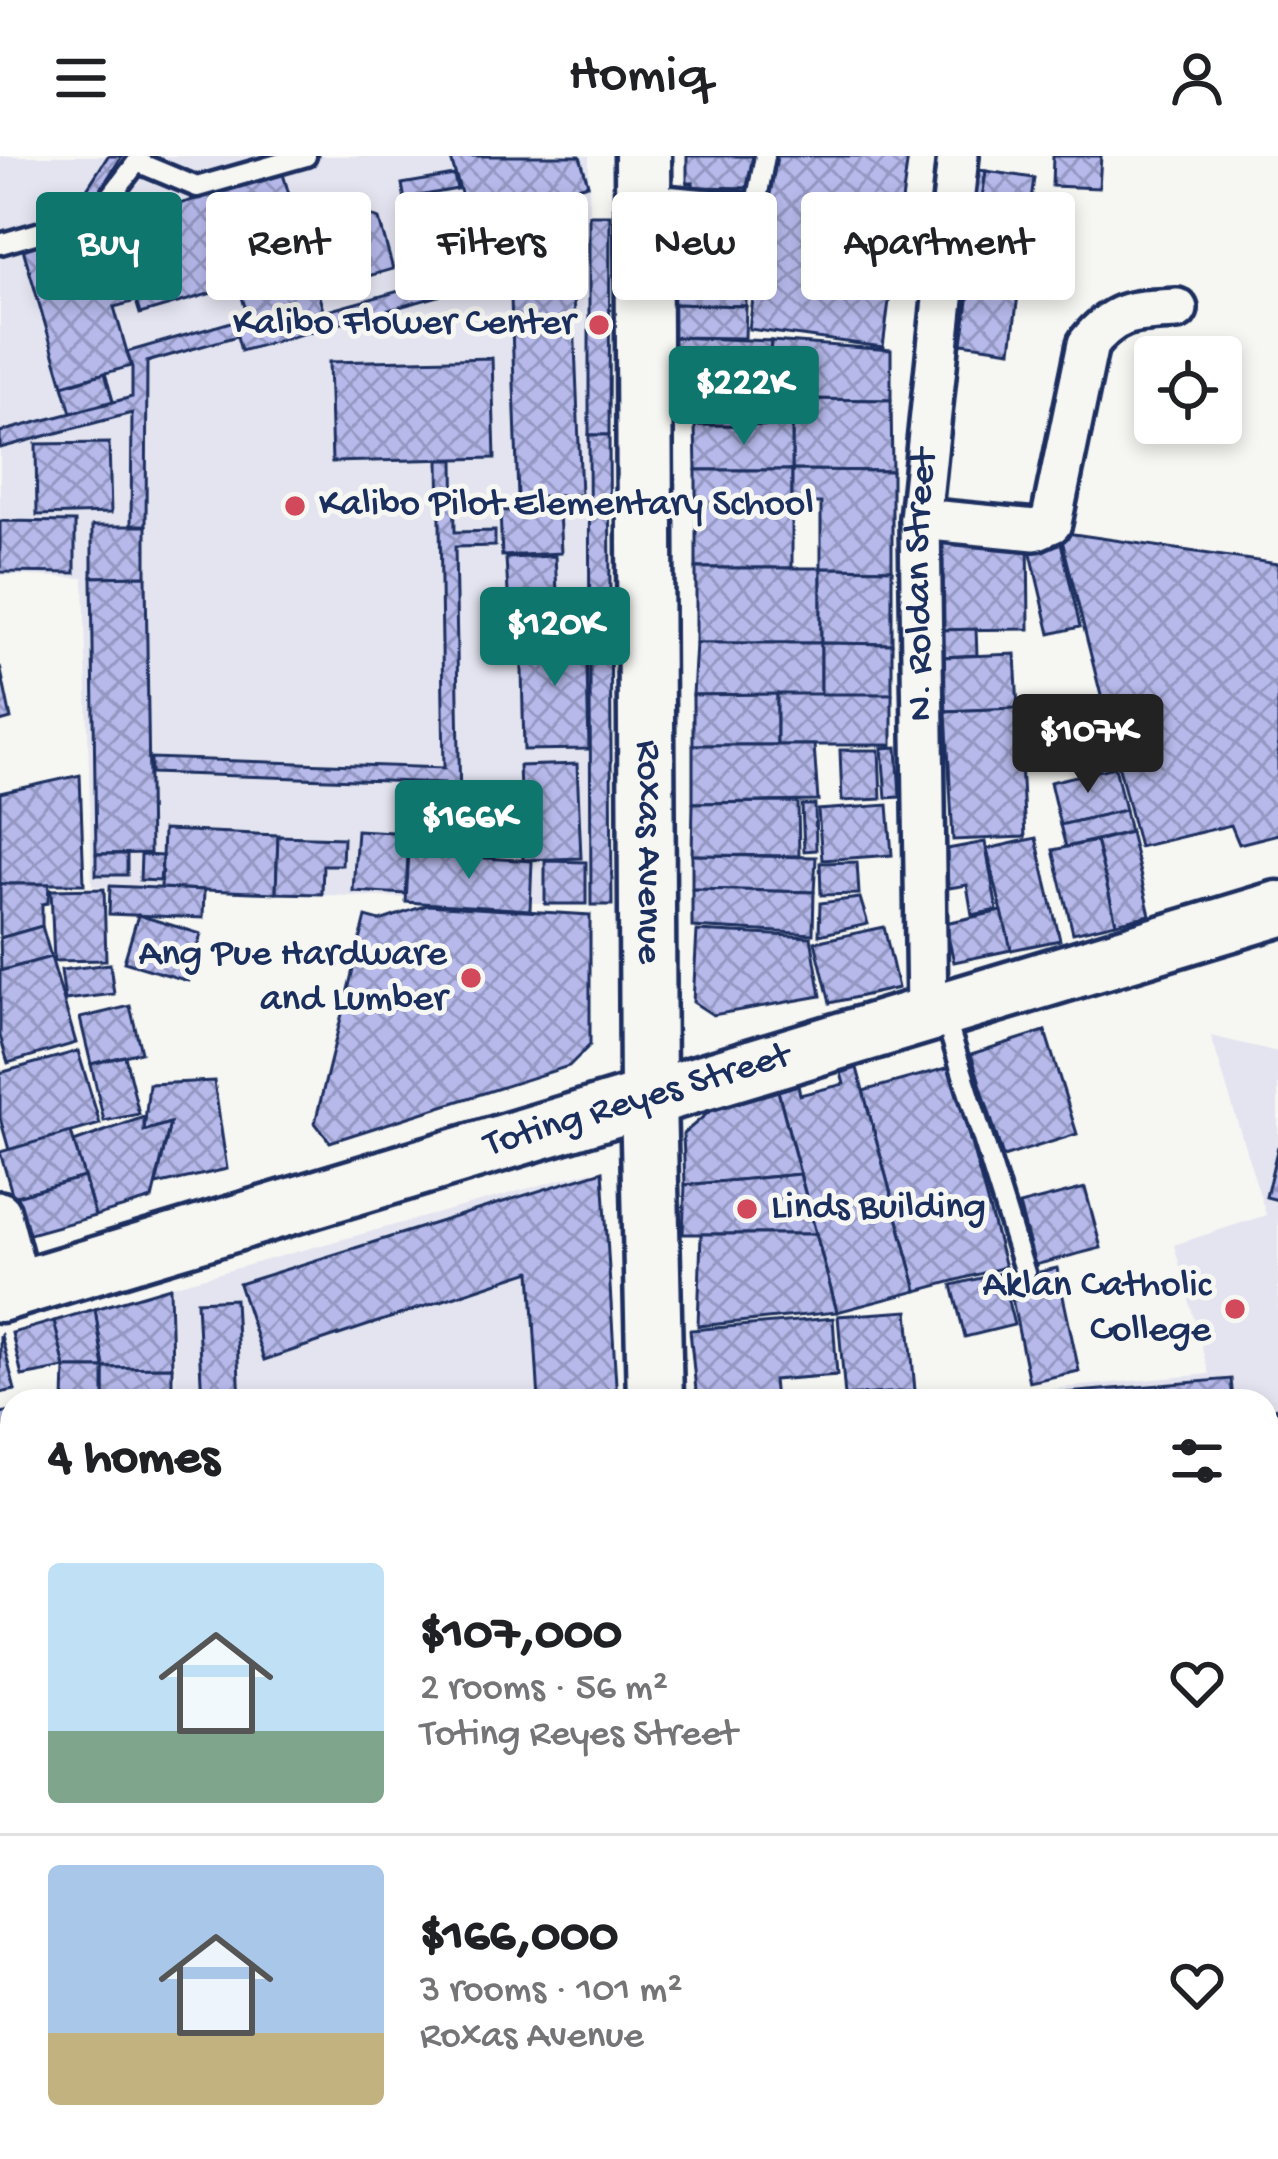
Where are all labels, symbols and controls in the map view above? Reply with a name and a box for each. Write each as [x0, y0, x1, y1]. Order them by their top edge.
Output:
icon: menu [48, 45, 114, 111]
icon: person [1164, 45, 1230, 111]
text: Homiq [568, 46, 710, 110]
chip: Buy [36, 192, 182, 300]
chip: Rent [206, 192, 371, 300]
chip: Filters [395, 192, 588, 300]
chip: New [612, 192, 777, 300]
chip: Apartment [801, 192, 1075, 300]
place label: Kalibo Flower Center [233, 302, 578, 348]
marker: Kalibo Flower Center [586, 312, 612, 338]
map controls [1134, 336, 1242, 444]
button: locate [1134, 336, 1242, 444]
pin: $222K [660, 346, 828, 448]
text: $222K [696, 362, 792, 408]
street label: N. Roldan Street [897, 444, 951, 722]
place label: Kalibo Pilot Elementary School [319, 483, 814, 529]
marker: Kalibo Pilot Elementary School [282, 493, 308, 519]
pin: $120K [471, 587, 639, 689]
text: $120K [507, 603, 603, 649]
pin: $107K [1004, 694, 1172, 796]
text: $107K [1039, 710, 1137, 756]
street label: Roxas Avenue [623, 740, 670, 965]
pin: $166K [385, 780, 553, 882]
text: $166K [422, 796, 516, 842]
place label: Ang Pue Hardware and Lumber [138, 933, 450, 1024]
marker: Ang Pue Hardware and Lumber [458, 965, 484, 991]
street label: Toting Reyes Street [477, 1033, 799, 1170]
place label: Linds Building [771, 1186, 986, 1232]
marker: Linds Building [734, 1196, 760, 1222]
place label: Aklan Catholic College [982, 1264, 1213, 1355]
marker: Aklan Catholic College [1222, 1296, 1248, 1322]
icon: filters [1164, 1428, 1230, 1494]
text: 4 homes [48, 1431, 219, 1491]
text: $107,000 [420, 1607, 622, 1667]
icon: home [144, 1611, 288, 1755]
icon: heart [1164, 1650, 1230, 1716]
text: 2 rooms · 56 m² [420, 1667, 668, 1713]
text: Toting Reyes Street [420, 1713, 737, 1759]
text: $166,000 [420, 1909, 618, 1969]
icon: home [144, 1913, 288, 2057]
icon: heart [1164, 1952, 1230, 2018]
text: 3 rooms · 101 m² [420, 1969, 683, 2015]
text: Roxas Avenue [420, 2015, 644, 2061]

